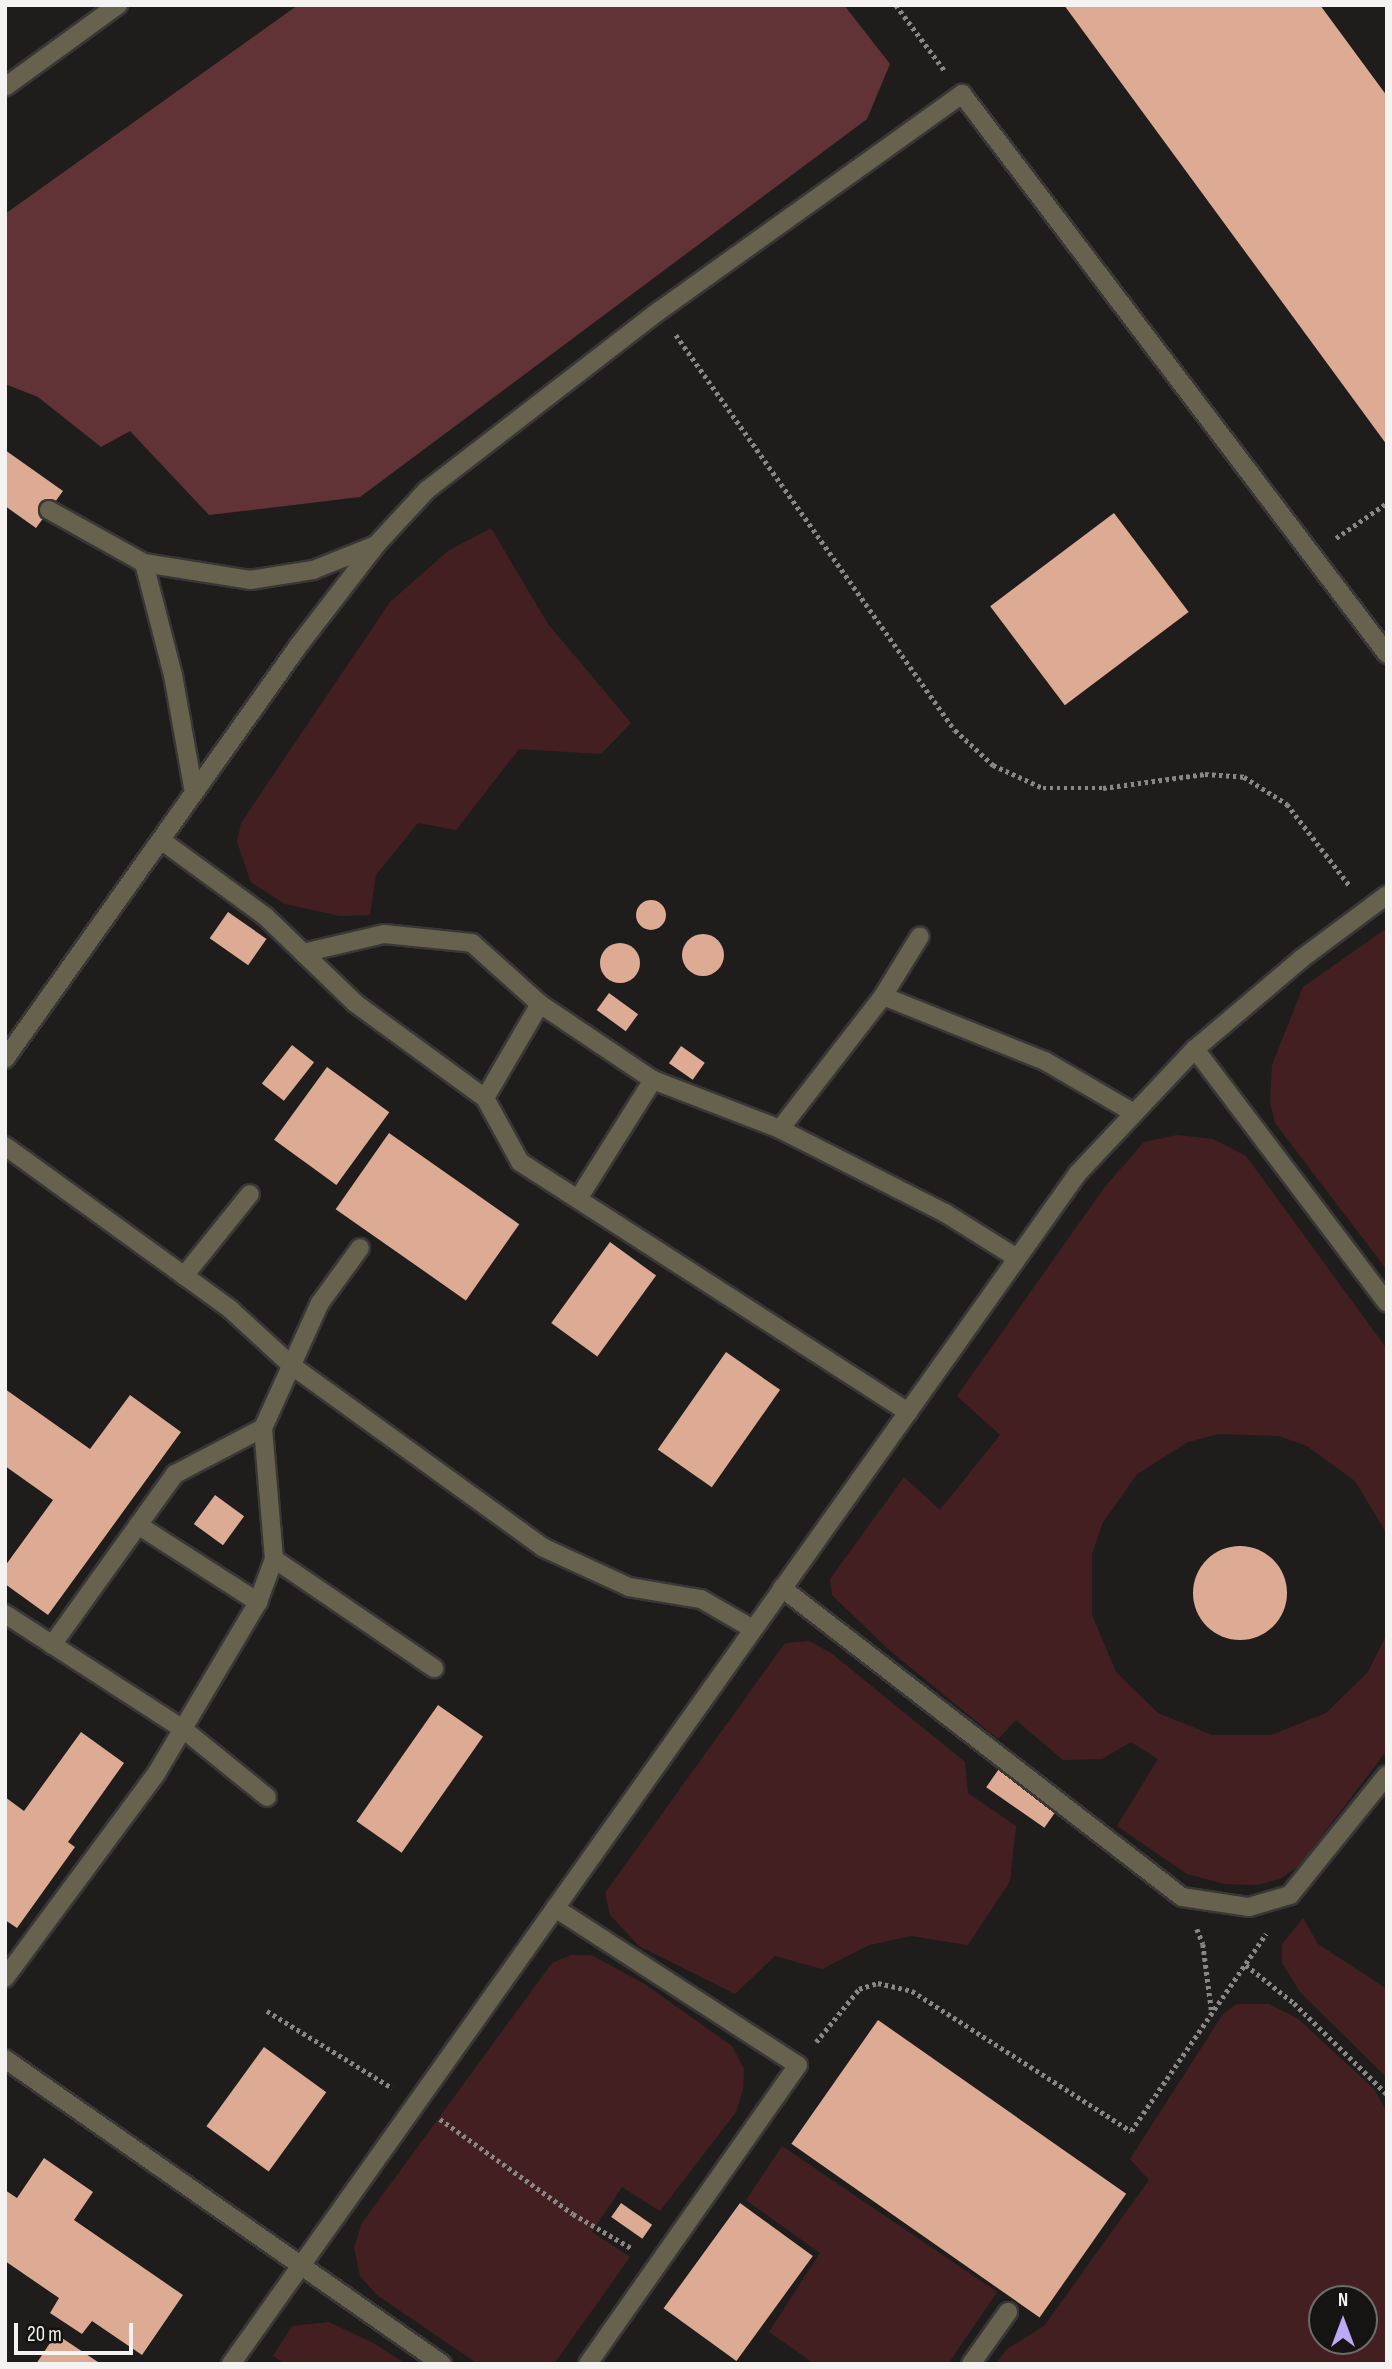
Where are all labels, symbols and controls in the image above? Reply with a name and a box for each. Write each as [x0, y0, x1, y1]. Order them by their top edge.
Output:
north arrow [1308, 2285, 1378, 2355]
text: N [1338, 2289, 1348, 2312]
scale bar [18, 2310, 136, 2354]
text: 20 m [27, 2322, 62, 2347]

